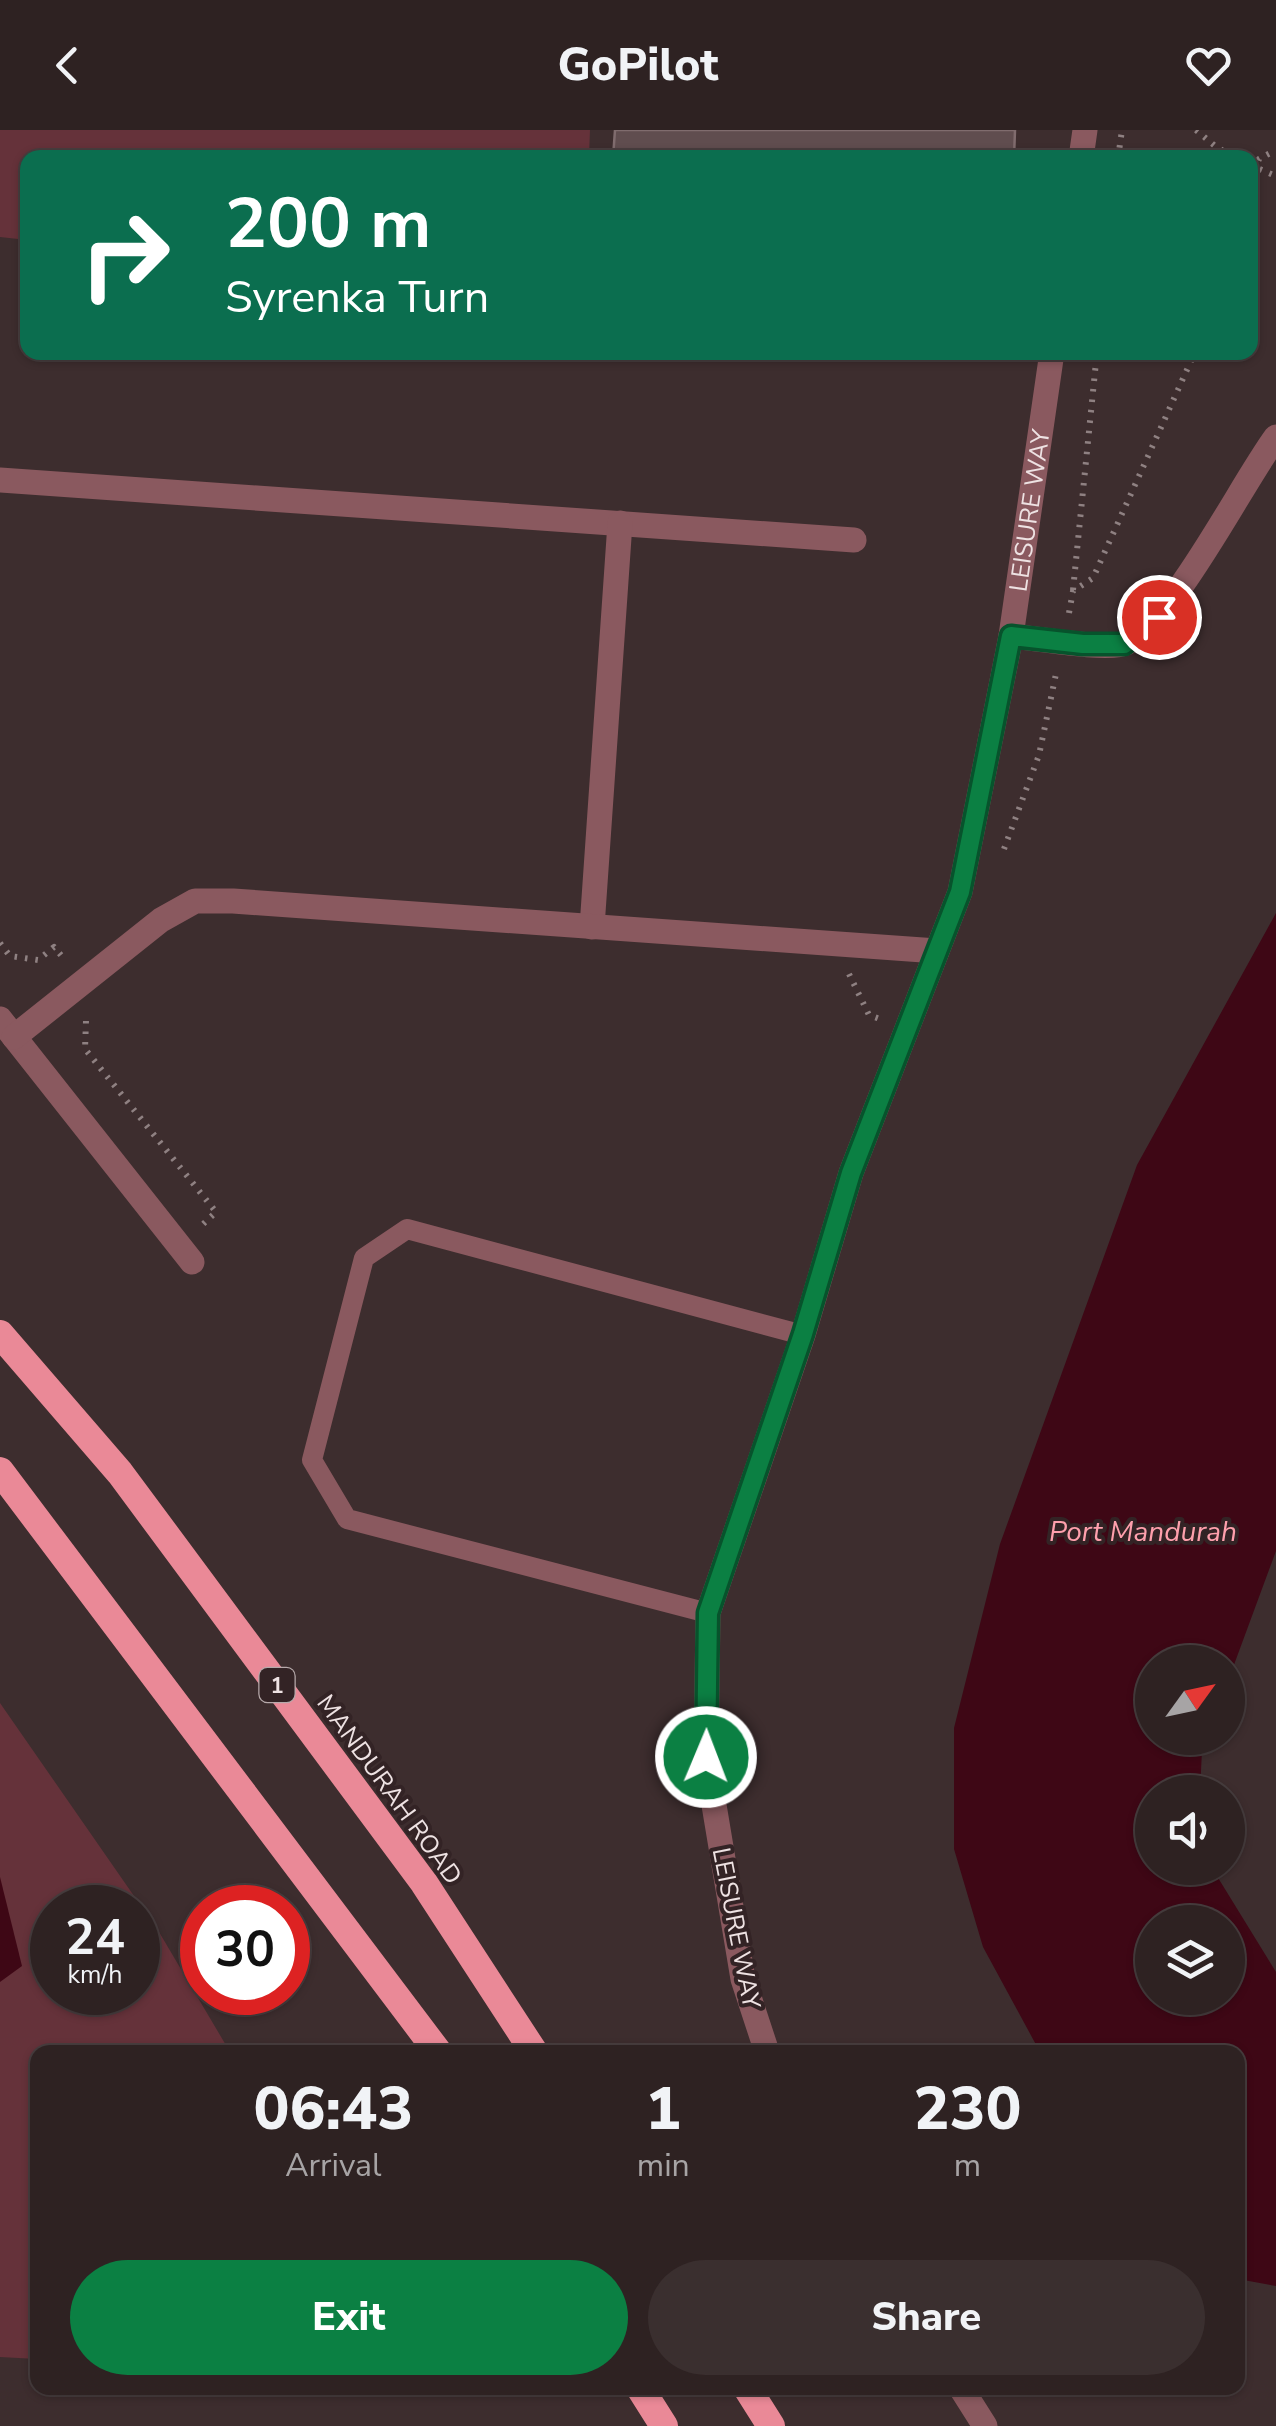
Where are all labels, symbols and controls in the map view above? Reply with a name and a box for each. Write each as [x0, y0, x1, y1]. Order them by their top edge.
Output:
text: GoPilot [557, 35, 719, 96]
icon: back [40, 38, 95, 93]
icon: heart [1181, 38, 1236, 93]
text: 200 m [225, 176, 431, 272]
icon: right [60, 190, 190, 320]
text: Syrenka Turn [225, 267, 489, 328]
street label: LEISURE WAY [1002, 426, 1059, 594]
pin [1117, 575, 1202, 660]
icon: arrive [1132, 590, 1187, 645]
water label: Port Mandurah [1049, 1513, 1237, 1551]
north arrow [1135, 1645, 1245, 1755]
map controls [1135, 1645, 1245, 2015]
road number: 1 [260, 1668, 294, 1702]
street label: MANDURAH ROAD [309, 1688, 470, 1891]
position arrow [654, 1705, 758, 1809]
button: sound [1135, 1775, 1245, 1885]
street label: LEISURE WAY [704, 1845, 769, 2013]
speed limit sign: 30 [180, 1885, 310, 2015]
text: 24 [65, 1903, 125, 1972]
button: layers [1135, 1905, 1245, 2015]
text: km/h [67, 1958, 123, 1992]
text: 06:43 [254, 2068, 413, 2150]
text: 1 [645, 2068, 681, 2150]
text: 230 [913, 2068, 1021, 2150]
text: Arrival [285, 2144, 382, 2187]
text: min [637, 2144, 690, 2187]
text: m [954, 2144, 981, 2187]
button: Exit [70, 2260, 628, 2375]
button: Share [648, 2260, 1205, 2375]

